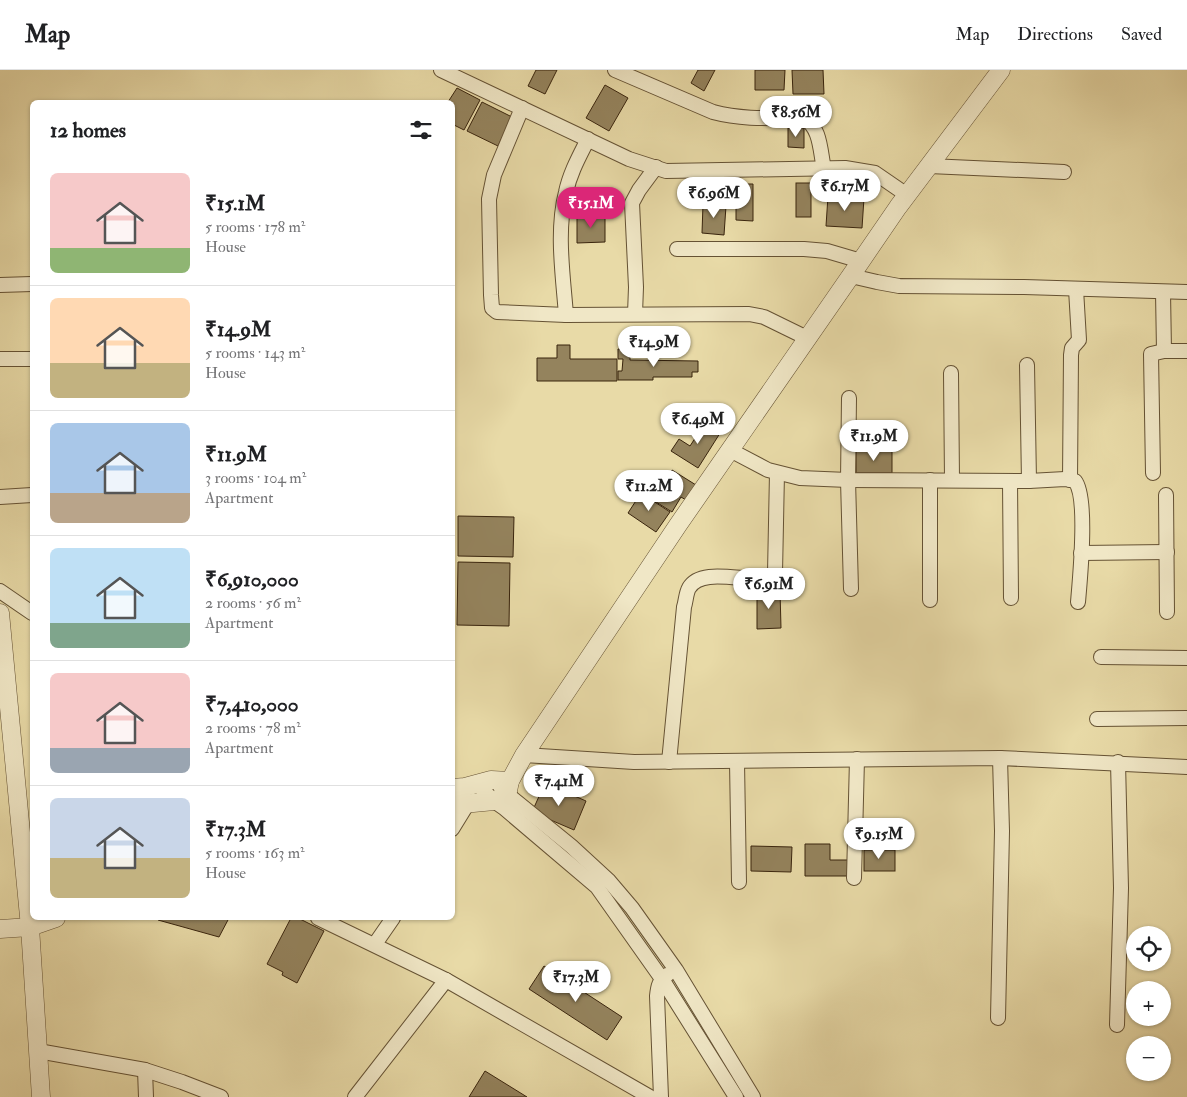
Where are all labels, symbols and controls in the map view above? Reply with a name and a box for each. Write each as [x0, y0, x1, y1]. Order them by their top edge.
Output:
text: Map [25, 19, 70, 50]
text: Map [956, 23, 989, 46]
text: Directions [1017, 23, 1093, 46]
text: Saved [1121, 23, 1162, 46]
pin: ₹8.56M [755, 96, 837, 138]
text: ₹8.56M [771, 102, 821, 122]
icon: filters [407, 116, 435, 144]
text: 12 homes [50, 117, 126, 144]
pin: ₹6.17M [804, 170, 886, 212]
pin: ₹6.96M [673, 176, 755, 219]
text: ₹6.17M [821, 176, 869, 196]
text: ₹6.96M [688, 183, 740, 203]
pin: ₹15.1M [550, 186, 632, 229]
text: ₹15.1M [205, 190, 265, 217]
icon: home [90, 193, 150, 253]
text: ₹15.1M [568, 193, 614, 213]
text: 5 rooms · 178 m² [205, 217, 305, 237]
text: House [205, 237, 246, 257]
text: ₹14.9M [205, 316, 271, 343]
icon: home [90, 318, 150, 378]
pin: ₹14.9M [613, 326, 695, 368]
text: ₹14.9M [629, 332, 679, 352]
text: 5 rooms · 143 m² [205, 343, 305, 363]
text: House [205, 363, 246, 383]
pin: ₹6.49M [657, 402, 739, 445]
text: ₹6.49M [672, 409, 724, 429]
pin: ₹11.9M [833, 420, 915, 462]
text: ₹11.9M [850, 426, 898, 446]
text: ₹11.9M [205, 441, 267, 468]
icon: home [90, 443, 150, 503]
text: 3 rooms · 104 m² [205, 468, 306, 488]
pin: ₹11.2M [608, 470, 690, 512]
text: ₹11.2M [625, 476, 673, 496]
text: Apartment [205, 488, 273, 508]
text: ₹6,910,000 [205, 566, 299, 593]
icon: home [90, 568, 150, 628]
pin: ₹6.91M [728, 568, 810, 610]
text: ₹6.91M [744, 574, 794, 594]
text: 2 rooms · 56 m² [205, 593, 301, 613]
text: Apartment [205, 613, 273, 633]
text: ₹7,410,000 [205, 691, 298, 718]
icon: home [90, 693, 150, 753]
text: 2 rooms · 78 m² [205, 718, 301, 738]
text: Apartment [205, 738, 273, 758]
pin: ₹7.41M [518, 764, 600, 807]
text: ₹7.41M [534, 771, 584, 791]
text: ₹17.3M [205, 816, 266, 843]
icon: home [90, 818, 150, 878]
pin: ₹9.15M [838, 818, 920, 860]
text: ₹9.15M [855, 824, 903, 844]
text: 5 rooms · 163 m² [205, 843, 305, 863]
text: House [205, 863, 246, 883]
map controls [1126, 926, 1171, 1081]
button: locate [1126, 926, 1171, 971]
pin: ₹17.3M [535, 960, 617, 1003]
text: ₹17.3M [553, 967, 599, 987]
button: + [1126, 981, 1171, 1026]
button: − [1126, 1036, 1171, 1081]

